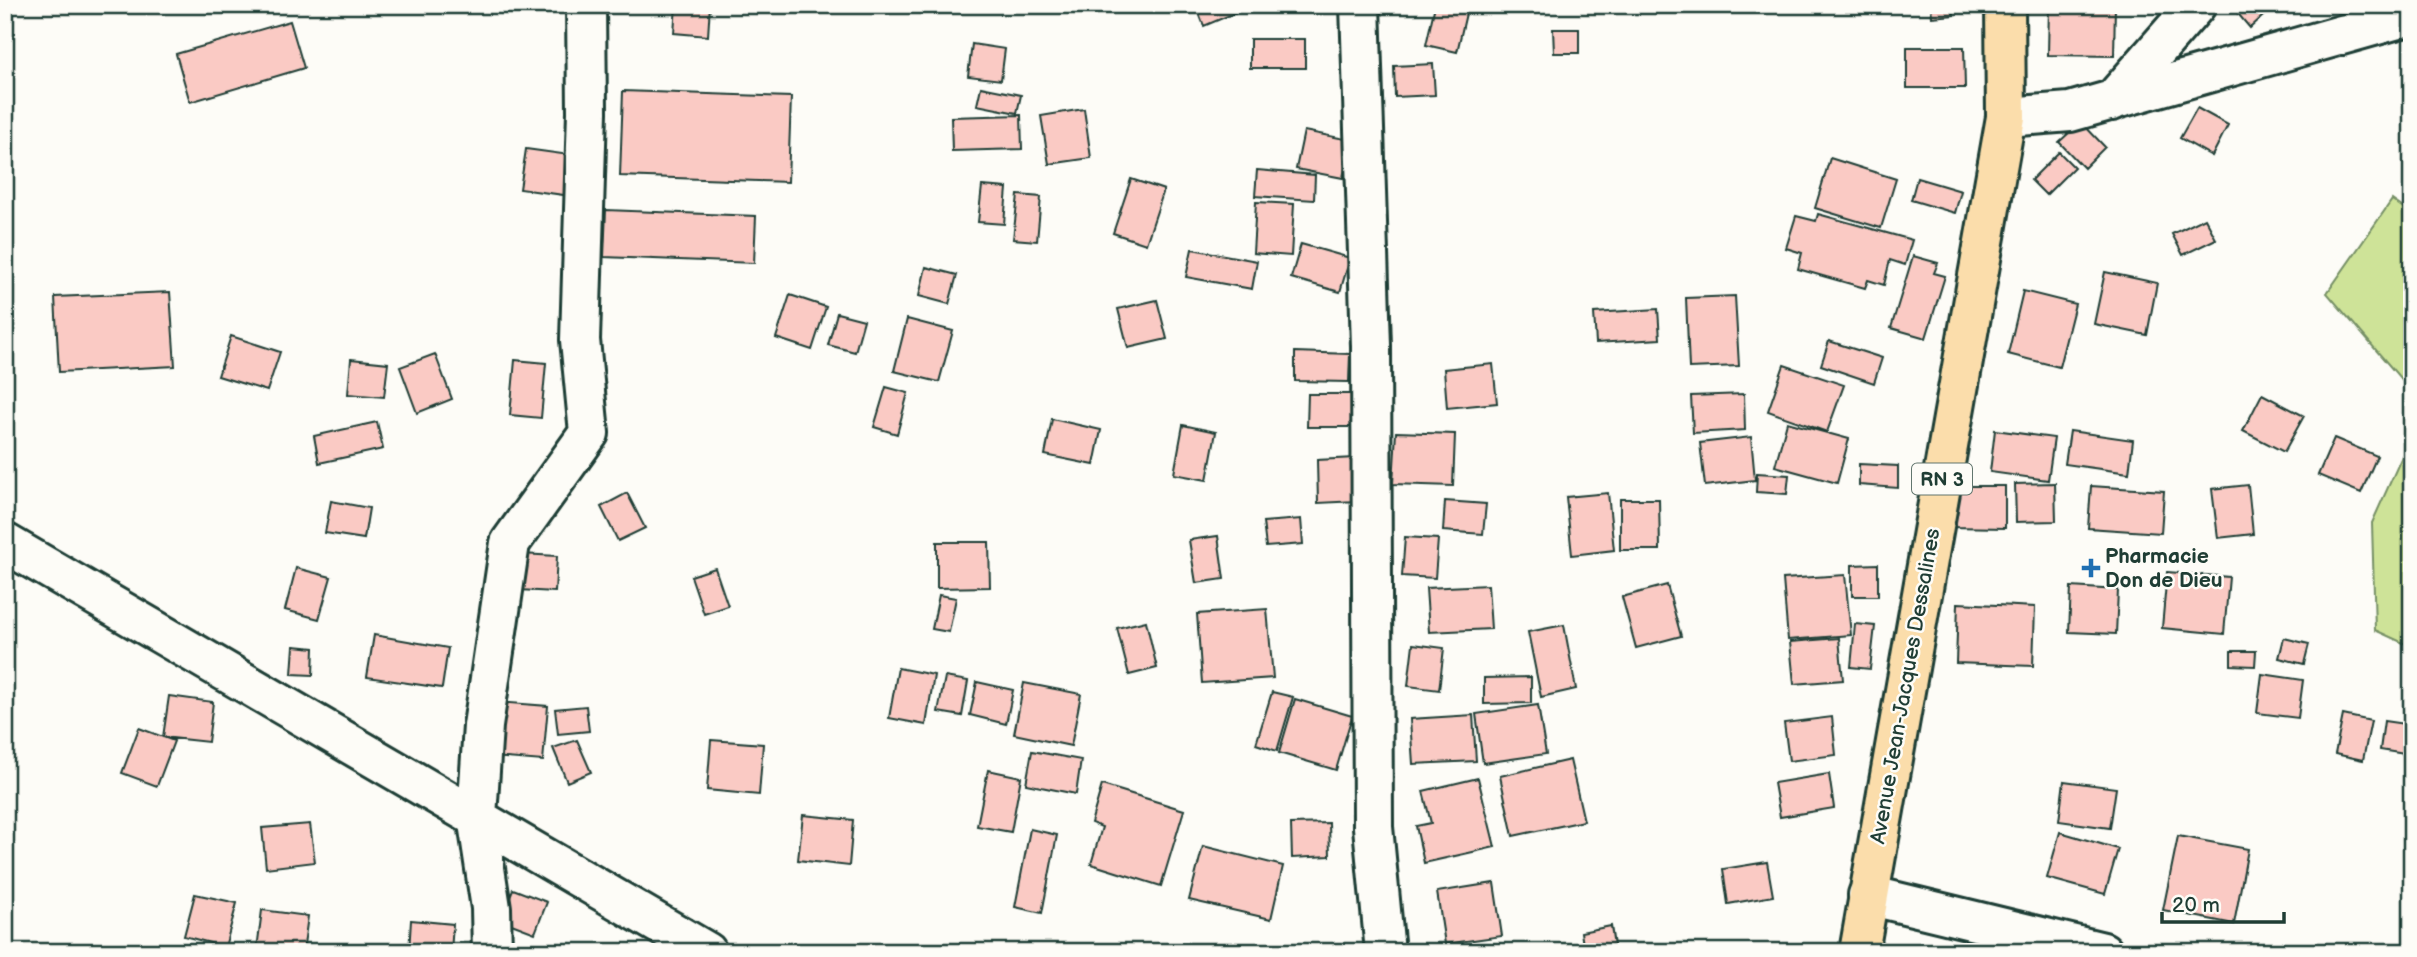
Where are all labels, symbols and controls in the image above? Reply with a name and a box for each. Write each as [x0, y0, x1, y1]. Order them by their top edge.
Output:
road number: RN 3 [1912, 464, 1972, 494]
street label: Avenue Jean-Jacques Dessalines [1865, 526, 1946, 846]
place label: Pharmacie Don de Dieu [2105, 544, 2223, 593]
marker: Pharmacie Don de Dieu [2083, 560, 2099, 576]
scale bar [2162, 880, 2284, 924]
text: 20 m [2172, 893, 2220, 918]

